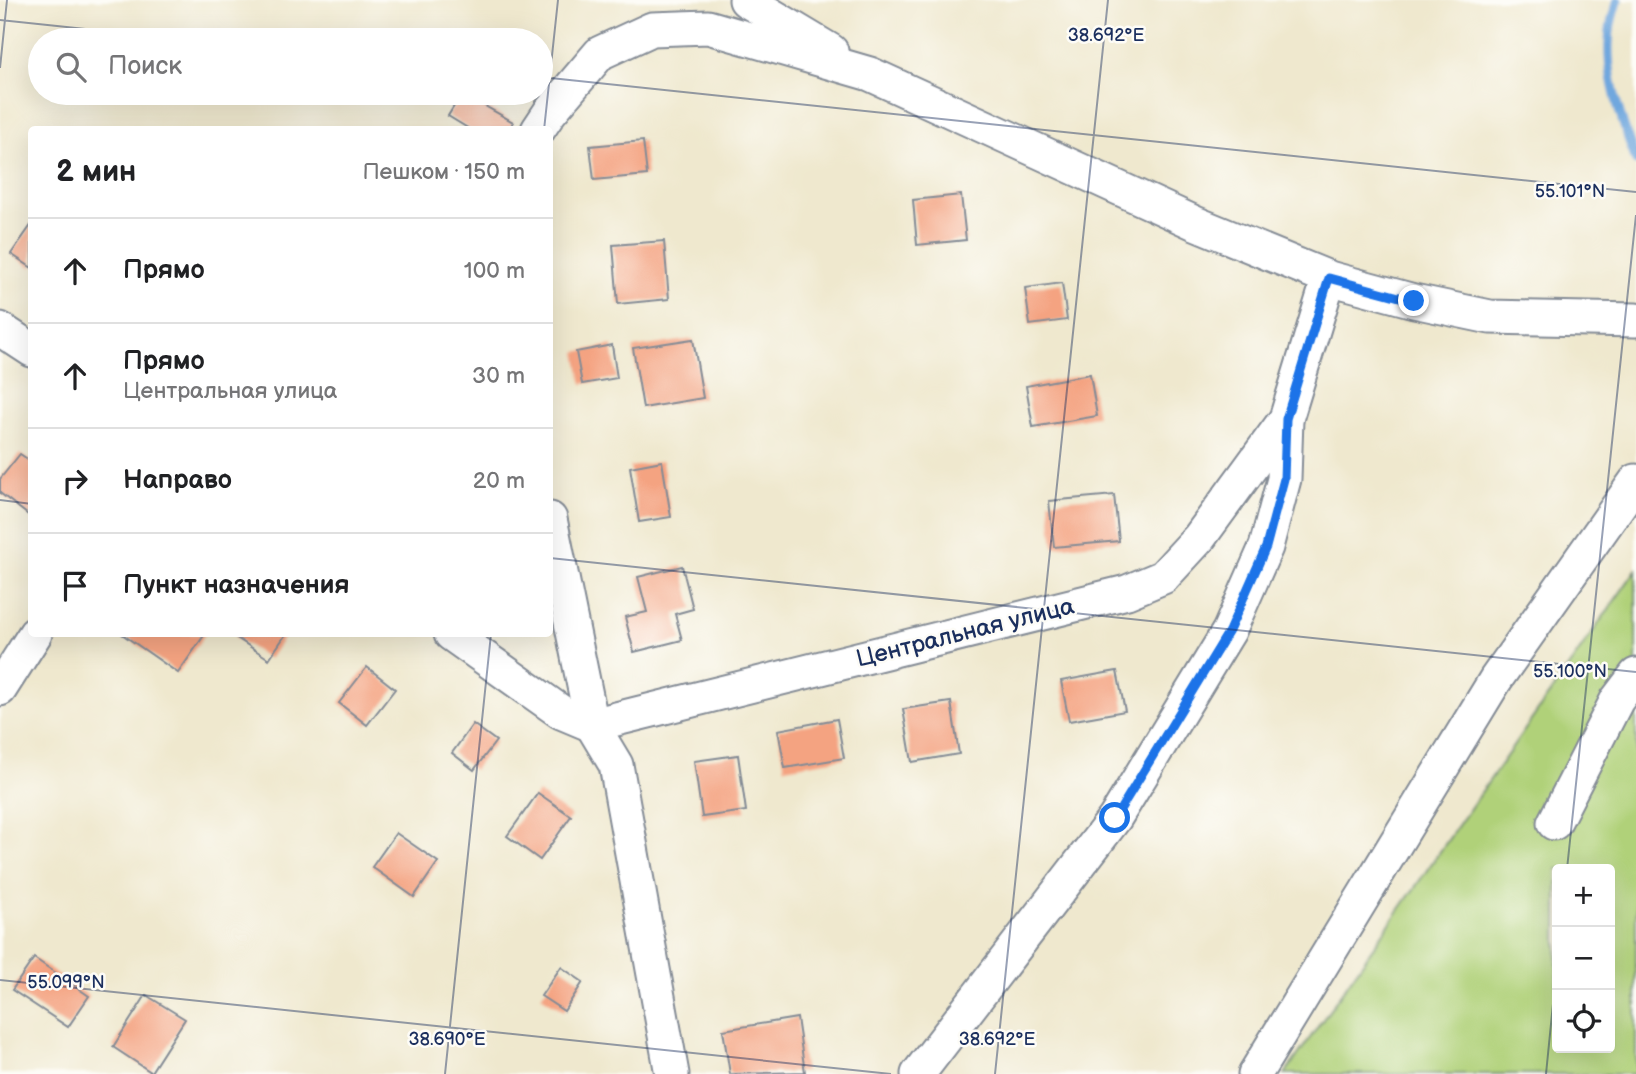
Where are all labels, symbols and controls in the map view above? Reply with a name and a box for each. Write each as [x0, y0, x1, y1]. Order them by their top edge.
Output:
text: 38.692°E [1068, 25, 1144, 46]
search box [28, 28, 553, 105]
icon: search [52, 48, 90, 86]
text: Поиск [108, 51, 182, 82]
text: 2 мин [56, 154, 136, 190]
text: Пешком · 150 m [362, 158, 525, 186]
text: 55.101°N [1535, 181, 1605, 202]
icon: ahead [56, 252, 94, 290]
text: Прямо [123, 255, 205, 286]
text: 100 m [464, 257, 525, 285]
route end [1398, 285, 1429, 316]
text: Прямо [123, 346, 205, 377]
icon: ahead [56, 357, 94, 395]
text: 30 m [472, 362, 525, 390]
text: Центральная улица [123, 377, 337, 405]
icon: right [56, 462, 94, 500]
text: Направо [123, 465, 232, 496]
text: 20 m [473, 467, 525, 495]
icon: arrive [56, 567, 94, 605]
text: Пункт назначения [123, 570, 349, 601]
street label: Центральная улица [853, 591, 1077, 674]
text: 55.100°N [1533, 661, 1607, 682]
route start [1099, 802, 1130, 833]
map controls [1552, 864, 1615, 1053]
button: + [1552, 864, 1615, 927]
button: − [1552, 927, 1615, 990]
text: 55.099°N [27, 972, 105, 993]
button: locate [1552, 990, 1615, 1053]
text: 38.690°E [408, 1029, 486, 1050]
text: 38.692°E [959, 1029, 1035, 1050]

